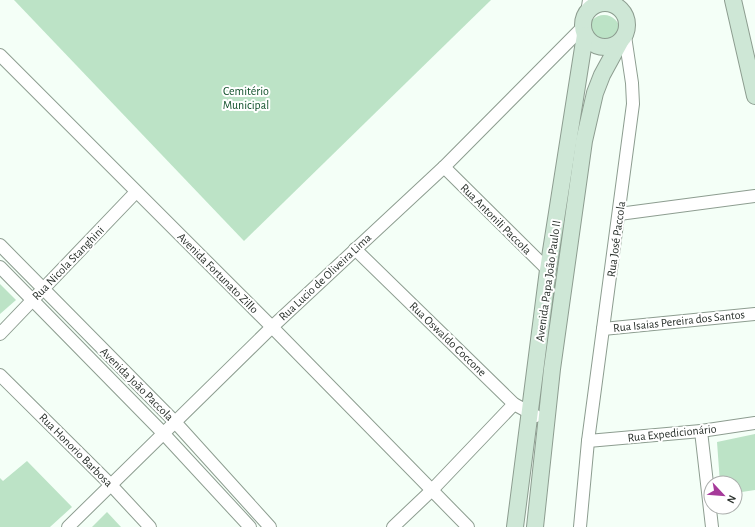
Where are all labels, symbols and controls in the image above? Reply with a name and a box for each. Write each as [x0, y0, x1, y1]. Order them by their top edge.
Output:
park label: Cemitério Municipal [223, 85, 269, 111]
street label: Rua Antonili Paccola [458, 181, 534, 257]
street label: Rua José Paccola [605, 200, 627, 278]
street label: Avenida Papa João Paulo II [534, 219, 562, 343]
street label: Rua Nicola Stanghini [30, 224, 106, 302]
street label: Avenida Fortunato Zillo [175, 230, 261, 316]
street label: Rua Lucio de Oliveira Lima [277, 231, 374, 323]
street label: Rua Oswaldo Coccone [407, 300, 489, 378]
street label: Rua Isaias Pereira dos Santos [613, 308, 745, 334]
street label: Avenida João Paccola [98, 345, 176, 423]
street label: Rua Honorio Barbosa [37, 411, 115, 489]
street label: Rua Expedicionário [627, 422, 717, 444]
north arrow [703, 475, 743, 515]
text: N [725, 493, 738, 505]

